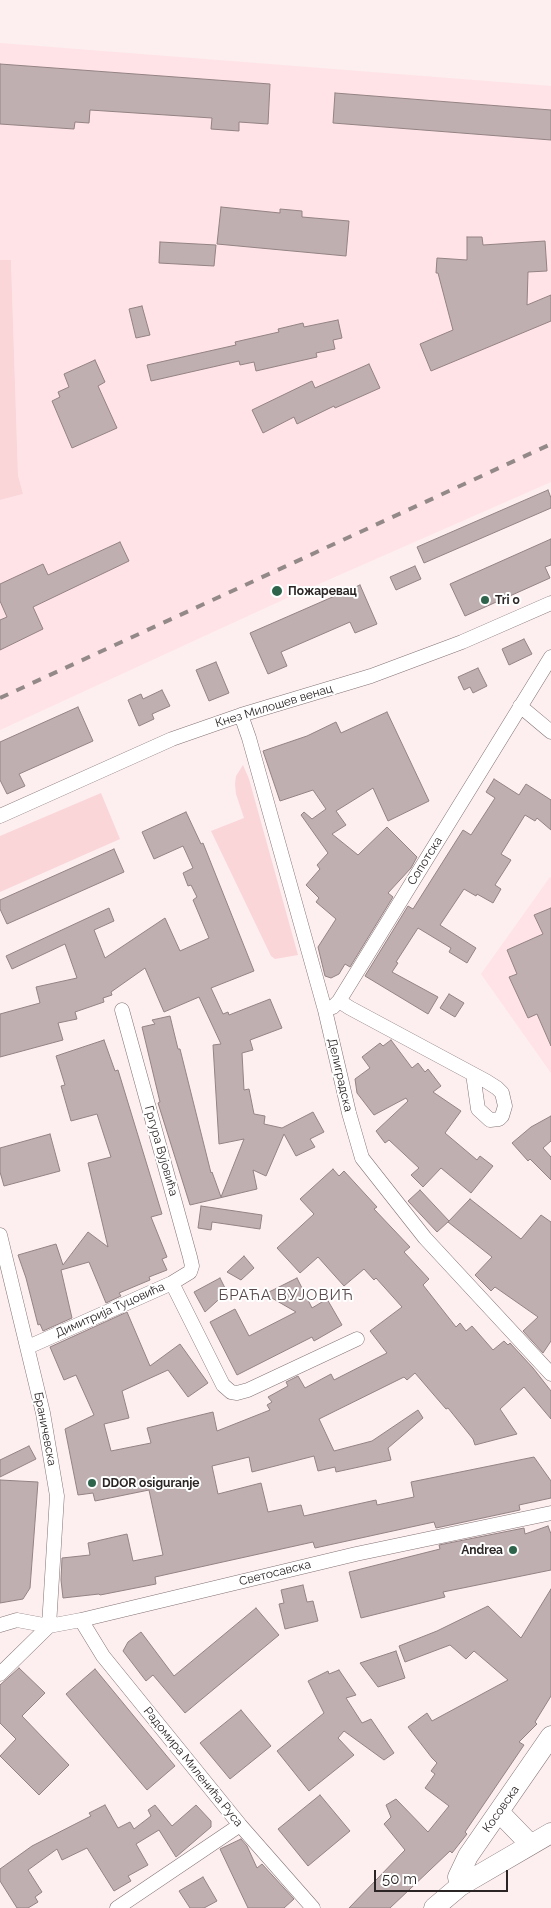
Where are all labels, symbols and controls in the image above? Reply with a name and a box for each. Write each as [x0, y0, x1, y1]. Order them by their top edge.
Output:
marker: Пожаревац [270, 584, 284, 598]
place label: Пожаревац [288, 584, 357, 598]
place label: Tri o [495, 593, 520, 607]
marker: Tri o [479, 594, 491, 606]
street label: Кнез Милошев венац [214, 681, 334, 731]
street label: Сопотска [404, 834, 446, 888]
street label: Делиградска [325, 1037, 355, 1113]
street label: Гргура Вујовића [141, 1104, 181, 1198]
street label: Димитрија Туцовића [53, 1279, 167, 1341]
district label: БРАЋА ВУЈОВИЋ [217, 1286, 355, 1304]
street label: Браничевска [31, 1391, 59, 1467]
place label: DDOR osiguranje [102, 1476, 199, 1490]
marker: DDOR osiguranje [86, 1477, 98, 1489]
place label: Andrea [461, 1543, 503, 1557]
marker: Andrea [507, 1544, 519, 1556]
street label: Светосавска [238, 1557, 312, 1589]
street label: Радомира Миленића Руса [140, 1704, 246, 1830]
street label: Косовска [480, 1783, 522, 1835]
scale bar [376, 1860, 510, 1892]
text: 50 m [382, 1870, 417, 1888]

